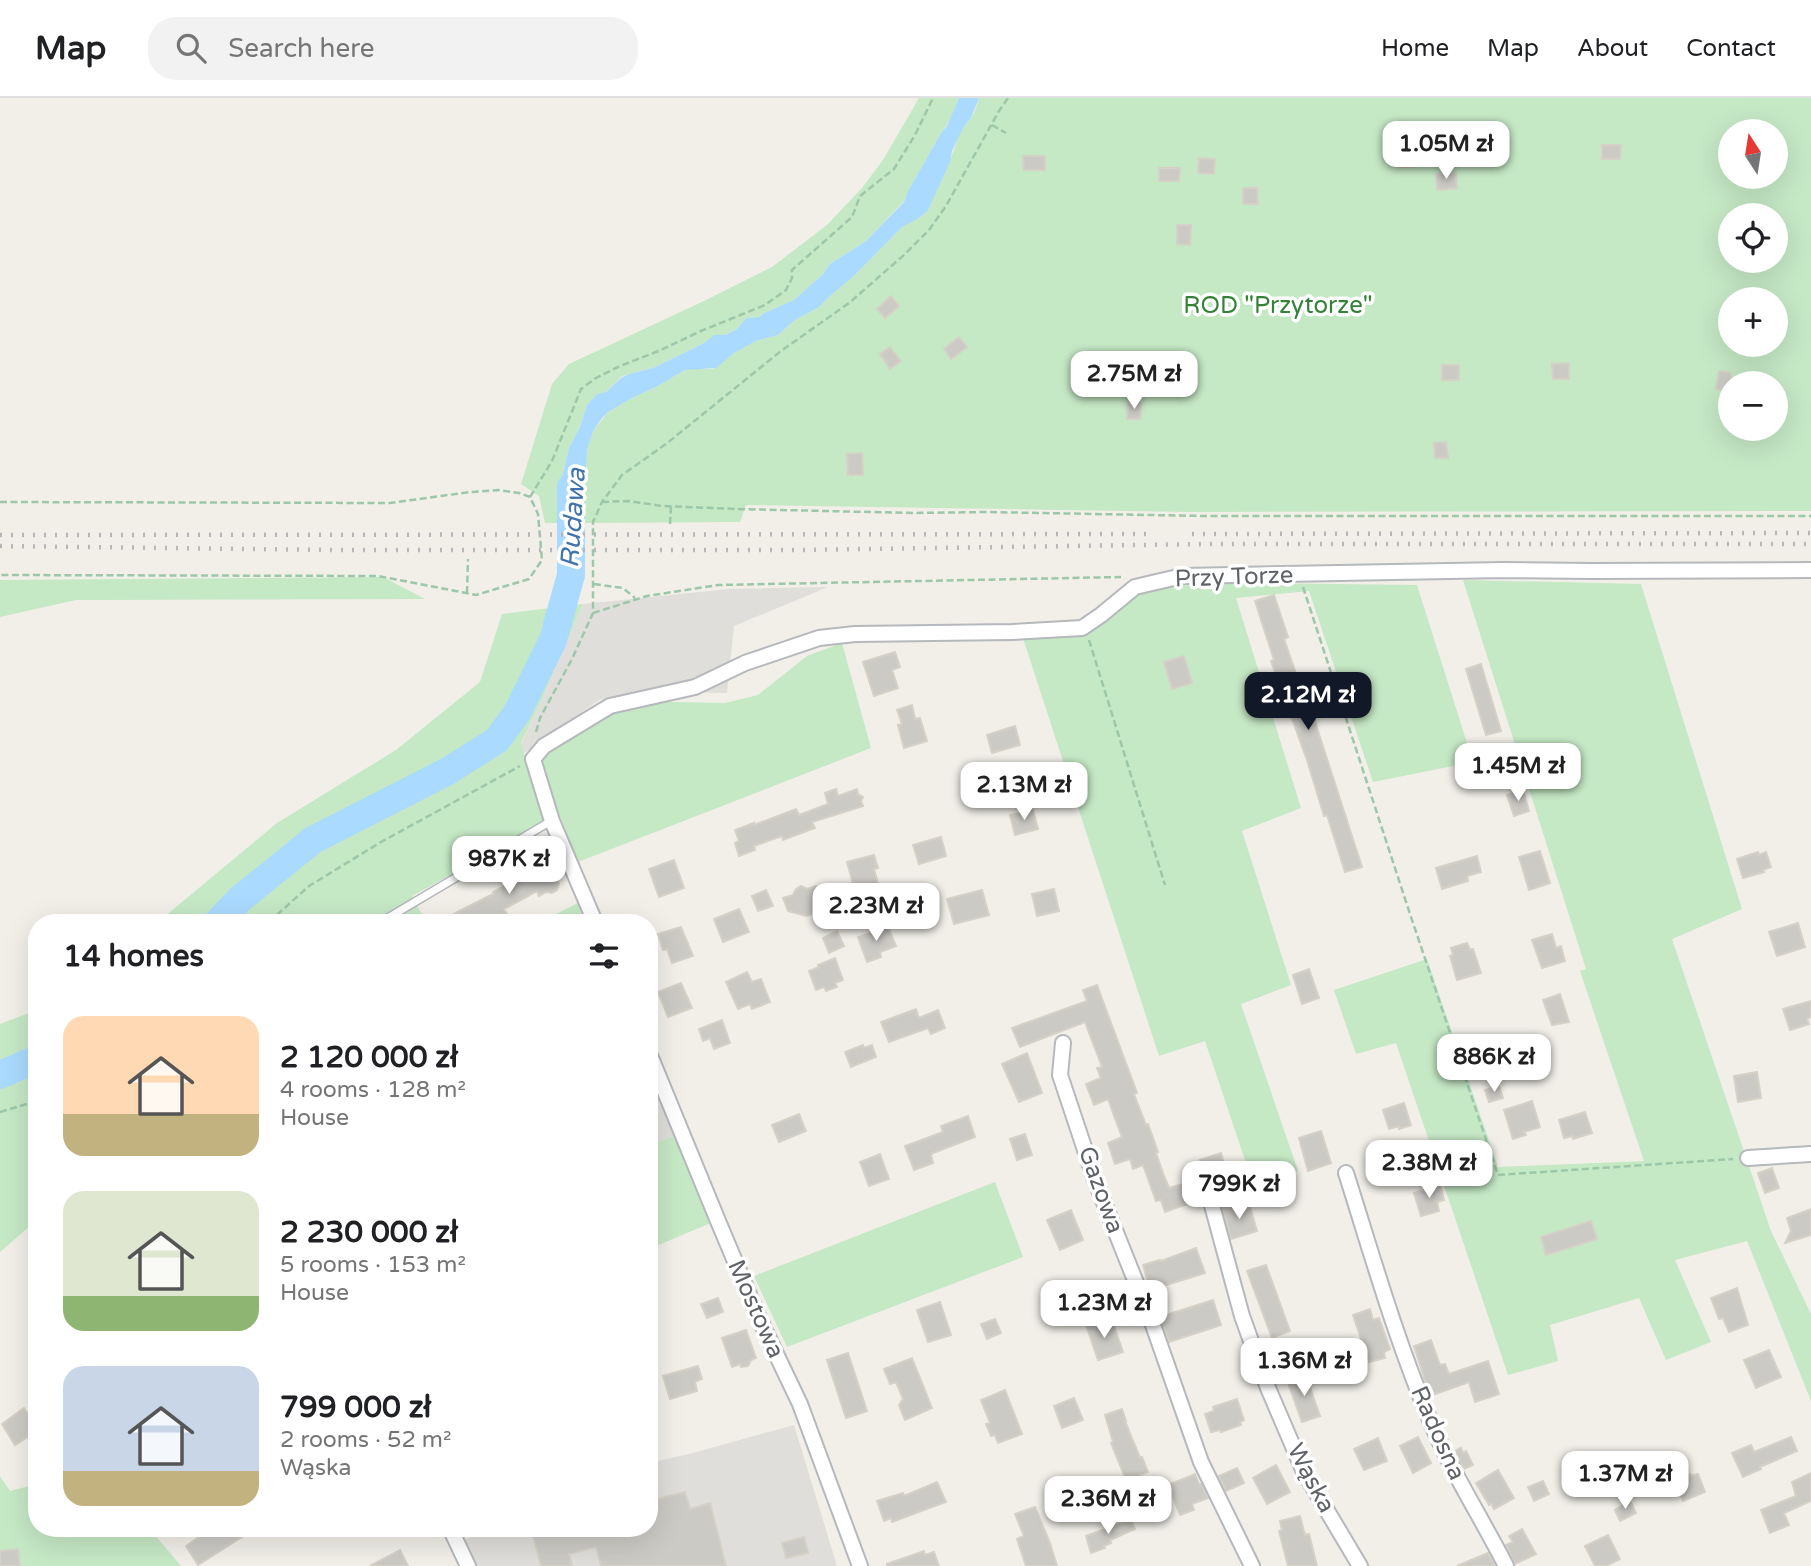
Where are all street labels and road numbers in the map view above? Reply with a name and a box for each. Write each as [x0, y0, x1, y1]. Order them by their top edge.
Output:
street label: Przy Torze [1174, 560, 1294, 594]
street label: Gazowa [1072, 1143, 1130, 1237]
street label: Mostowa [721, 1255, 791, 1363]
street label: Radosna [1404, 1381, 1472, 1485]
street label: Wąska [1281, 1438, 1341, 1518]

